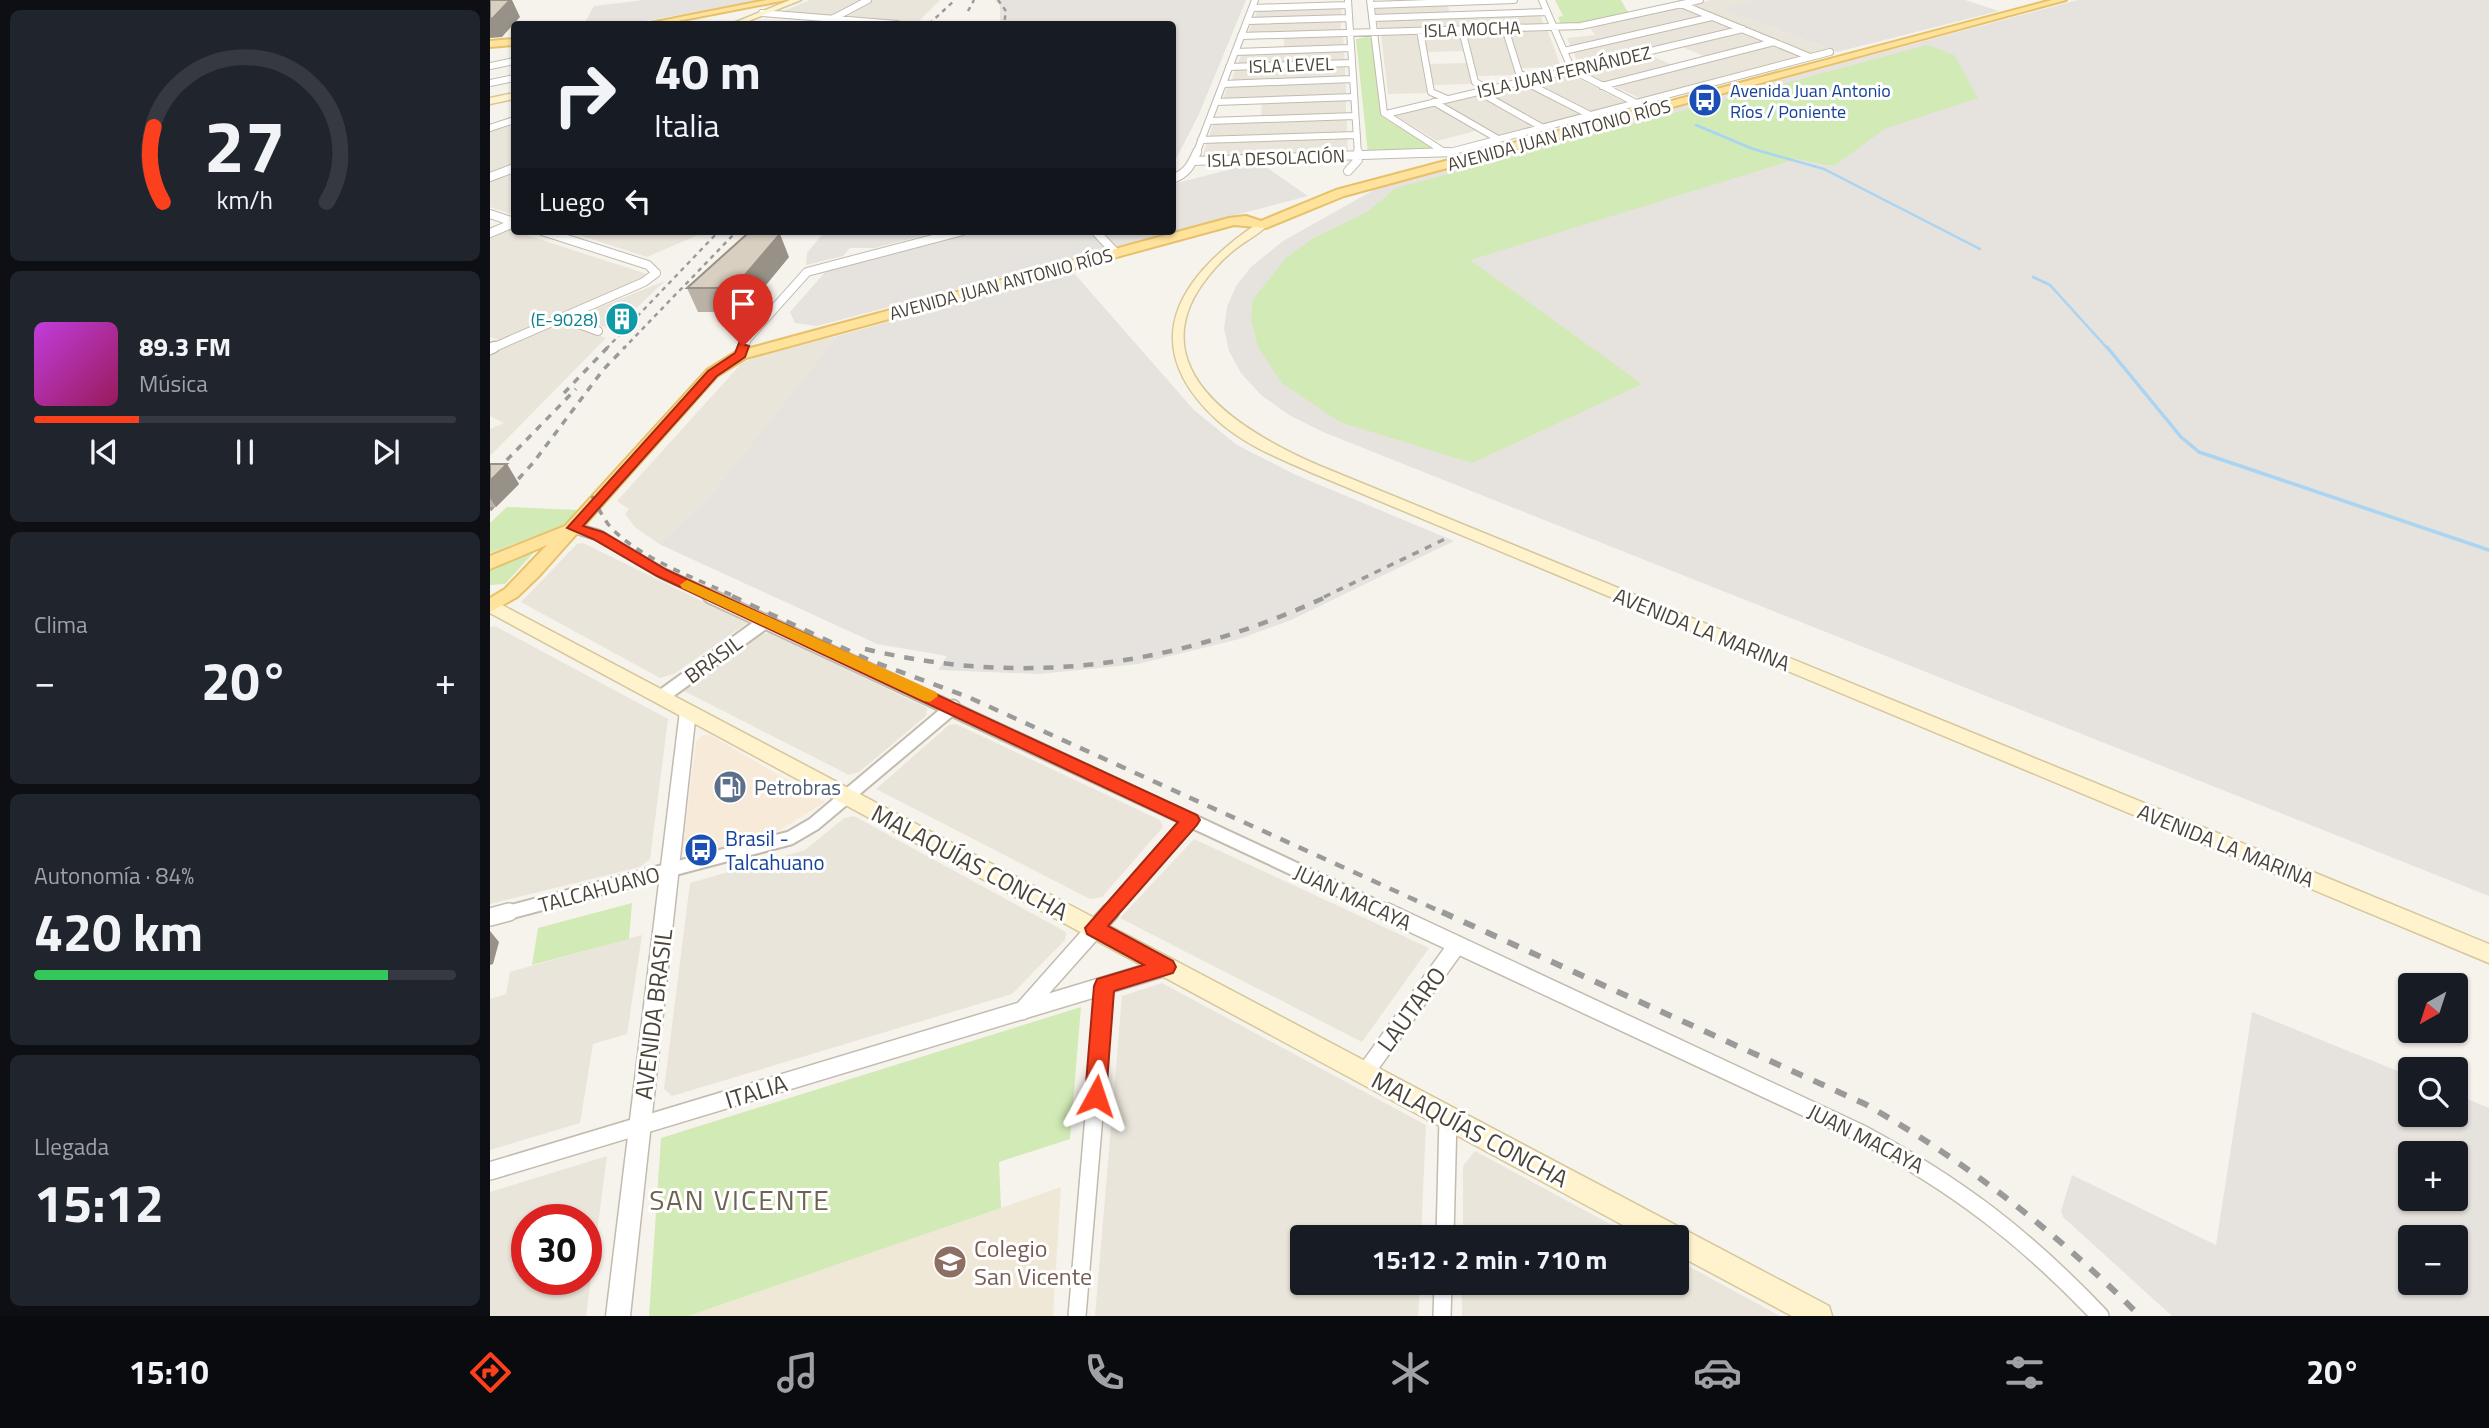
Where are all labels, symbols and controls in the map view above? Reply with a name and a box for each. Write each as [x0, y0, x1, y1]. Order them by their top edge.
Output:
street label: ISLA MOCHA [1423, 14, 1521, 44]
text: 40 m [654, 33, 761, 108]
street label: ISLA JUAN FERNÁNDEZ [1474, 39, 1654, 105]
icon: right [539, 49, 630, 140]
street label: ISLA LEVEL [1248, 50, 1334, 80]
place label: Avenida Juan Antonio Ríos / Poniente [1730, 77, 1891, 125]
bus stop icon: Avenida Juan Antonio Ríos / Poniente [1686, 81, 1724, 119]
text: 27 [204, 90, 286, 200]
street label: AVENIDA JUAN ANTONIO RÍOS [1444, 92, 1674, 178]
text: Italia [654, 101, 720, 149]
street label: ISLA DESOLACIÓN [1207, 142, 1345, 174]
text: km/h [217, 180, 273, 218]
text: Luego [539, 182, 605, 221]
icon: left [619, 182, 657, 220]
street label: AVENIDA JUAN ANTONIO RÍOS [886, 241, 1116, 327]
pin [713, 274, 773, 346]
icon: arrive [724, 285, 762, 323]
building icon: (E-9028) [603, 300, 641, 338]
place label: (E-9028) [531, 306, 598, 333]
text: 89.3 FM [139, 327, 231, 366]
text: Música [139, 366, 208, 401]
icon: previous [85, 433, 123, 471]
icon: pause [226, 433, 264, 471]
icon: next [367, 433, 405, 471]
street label: AVENIDA LA MARINA [1609, 579, 1795, 679]
text: Clima [34, 607, 88, 642]
street label: BRASIL [677, 627, 749, 691]
text: 20° [201, 641, 289, 720]
text: − [34, 652, 55, 710]
text: + [435, 652, 456, 710]
fuel station icon: Petrobras [711, 768, 749, 806]
place label: Petrobras [754, 771, 841, 803]
street label: MALAQUÍAS CONCHA [865, 795, 1075, 929]
street label: AVENIDA LA MARINA [2133, 795, 2319, 895]
place label: Brasil - Talcahuano [725, 822, 825, 878]
bus stop icon: Brasil - Talcahuano [682, 831, 720, 869]
street label: JUAN MACAYA [1289, 856, 1417, 938]
street label: TALCAHUANO [535, 857, 663, 921]
text: Autonomía · 84% [34, 858, 194, 893]
text: 420 km [34, 892, 203, 971]
street label: AVENIDA BRASIL [625, 926, 681, 1101]
street label: LAUTARO [1368, 959, 1454, 1059]
north arrow [2398, 973, 2468, 1043]
map controls [2398, 973, 2468, 1295]
button: search [2398, 1057, 2468, 1127]
position arrow [1059, 1059, 1133, 1133]
street label: MALAQUÍAS CONCHA [1365, 1062, 1575, 1196]
street label: ITALIA [720, 1065, 792, 1117]
street label: JUAN MACAYA [1802, 1095, 1930, 1181]
text: Llegada [34, 1129, 109, 1164]
button: + [2398, 1141, 2468, 1211]
text: 15:12 [34, 1163, 164, 1242]
district label: SAN VICENTE [649, 1178, 831, 1221]
speed limit sign: 30 [511, 1204, 602, 1295]
button: − [2398, 1225, 2468, 1295]
place label: Colegio San Vicente [974, 1230, 1092, 1294]
text: 15:12 · 2 min · 710 m [1372, 1240, 1607, 1279]
school or university icon: Colegio San Vicente [931, 1243, 969, 1281]
text: 15:10 [129, 1348, 209, 1396]
icon: directions [466, 1348, 515, 1397]
icon: music [773, 1348, 822, 1397]
icon: phone [1080, 1348, 1129, 1397]
icon: climate [1386, 1348, 1435, 1397]
icon: car [1693, 1348, 1742, 1397]
icon: filters [2000, 1348, 2049, 1397]
text: 20° [2306, 1348, 2360, 1396]

